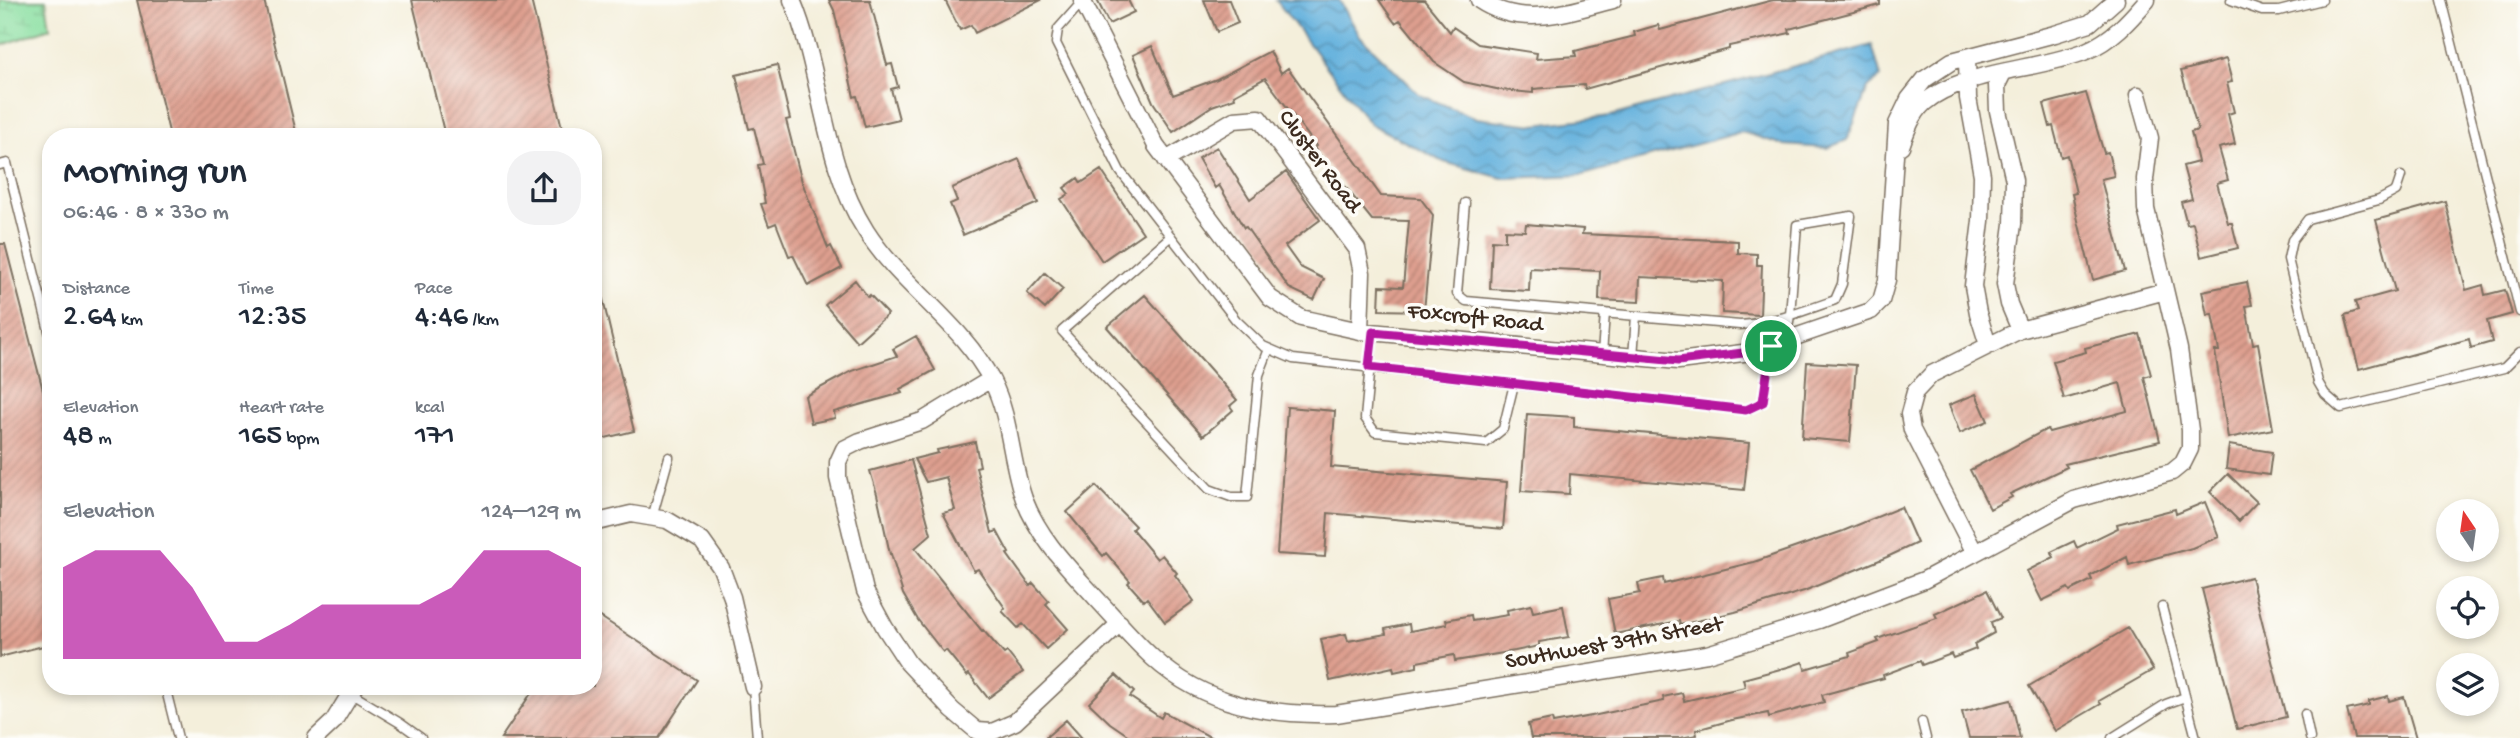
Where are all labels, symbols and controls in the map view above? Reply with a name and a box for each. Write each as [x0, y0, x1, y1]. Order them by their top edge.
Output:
street label: Cluster Road [1272, 105, 1367, 220]
button: share [507, 151, 581, 225]
text: Morning run [63, 152, 247, 196]
text: 06:46 · 8 × 330 m [63, 200, 229, 227]
text: Distance [63, 278, 130, 301]
text: Time [239, 278, 274, 301]
text: Pace [415, 278, 452, 301]
street label: Foxcroft Road [1405, 298, 1545, 340]
text: 2.64 [63, 301, 117, 336]
text: 12:35 [239, 301, 307, 336]
text: 4:46 [415, 301, 468, 336]
text: km [117, 309, 143, 332]
text: /km [468, 309, 499, 332]
pin [1741, 316, 1801, 376]
icon: arrive [1752, 327, 1790, 365]
text: Elevation [63, 397, 139, 420]
text: Heart rate [239, 397, 324, 420]
text: kcal [415, 397, 445, 420]
text: 48 [63, 420, 94, 455]
text: 165 [239, 420, 282, 455]
text: 171 [415, 420, 455, 455]
text: m [94, 428, 112, 451]
text: bpm [282, 428, 319, 451]
text: Elevation [63, 499, 154, 526]
text: 124–129 m [482, 499, 581, 526]
north arrow [2436, 499, 2499, 562]
map controls [2436, 499, 2499, 716]
button: locate [2436, 576, 2499, 639]
street label: Southwest 39th Street [1503, 611, 1726, 676]
button: layers [2436, 653, 2499, 716]

